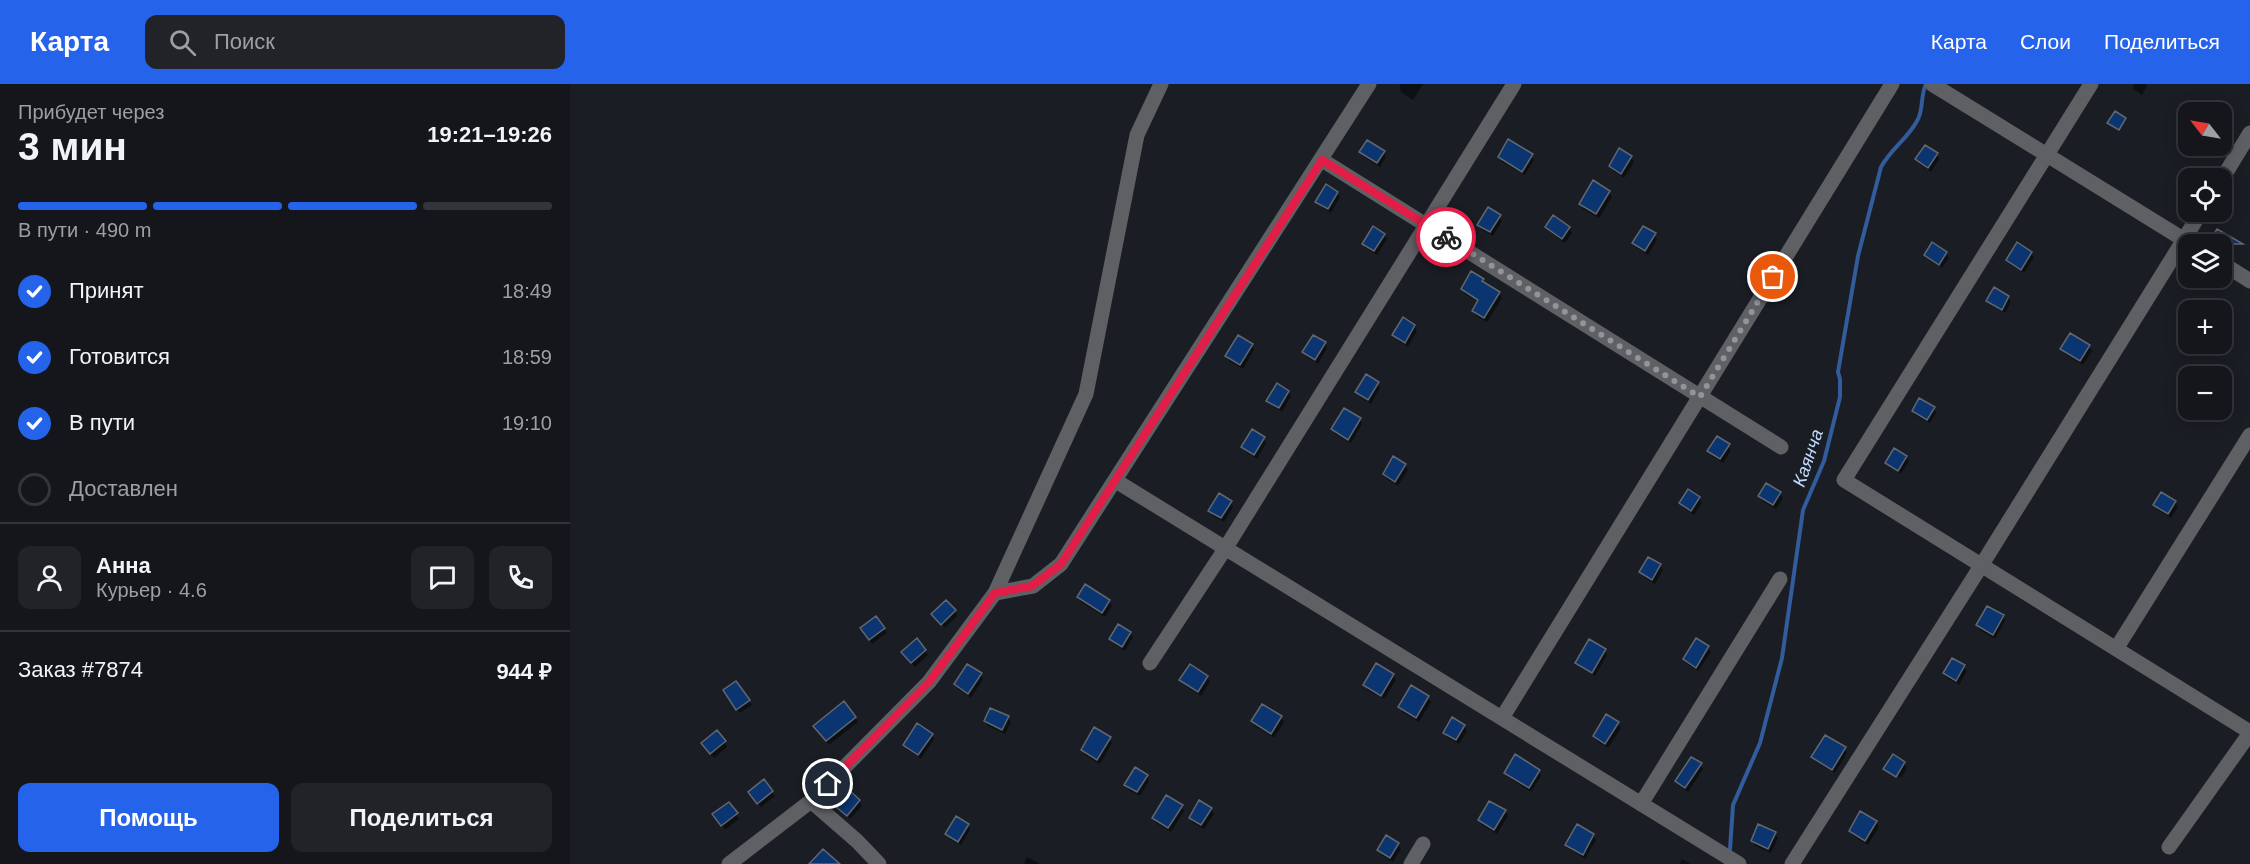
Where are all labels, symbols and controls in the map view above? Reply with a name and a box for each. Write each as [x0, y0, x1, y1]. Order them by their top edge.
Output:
search box [145, 15, 565, 69]
text: Карта [30, 26, 109, 57]
icon: search [166, 26, 199, 59]
text: Поиск [214, 29, 275, 54]
text: Карта [1931, 30, 1987, 53]
text: Слои [2020, 30, 2071, 53]
text: Поделиться [2104, 30, 2220, 53]
text: Прибудет через [18, 101, 164, 123]
north arrow [2178, 102, 2232, 156]
map controls [2178, 102, 2232, 420]
text: 19:21–19:26 [427, 122, 552, 147]
text: 3 мин [18, 125, 127, 168]
button: locate [2178, 168, 2232, 222]
courier [1416, 207, 1476, 267]
text: В пути · 490 m [18, 219, 151, 241]
icon: bike [1430, 221, 1463, 254]
button: layers [2178, 234, 2232, 288]
pin [1747, 251, 1798, 302]
icon: bag [1756, 260, 1789, 293]
icon: check [18, 275, 51, 308]
text: Принят [69, 278, 143, 303]
text: 18:49 [502, 280, 552, 302]
button: + [2178, 300, 2232, 354]
icon: check [18, 341, 51, 374]
text: Готовится [69, 344, 170, 369]
text: 18:59 [502, 346, 552, 368]
button: − [2178, 366, 2232, 420]
icon: check [18, 407, 51, 440]
text: В пути [69, 410, 135, 435]
text: 19:10 [502, 412, 552, 434]
water label: Каянча [1789, 427, 1827, 489]
text: Доставлен [69, 476, 178, 501]
button: person [18, 546, 81, 609]
button: chat [411, 546, 474, 609]
button: phone [489, 546, 552, 609]
text: Анна [96, 553, 151, 578]
text: Курьер · 4.6 [96, 579, 207, 601]
text: Заказ #7874 [18, 657, 143, 682]
text: 944 ₽ [496, 659, 552, 684]
pin [802, 758, 853, 809]
icon: home [811, 767, 844, 800]
button: Помощь [18, 783, 279, 852]
button: Поделиться [291, 783, 552, 852]

